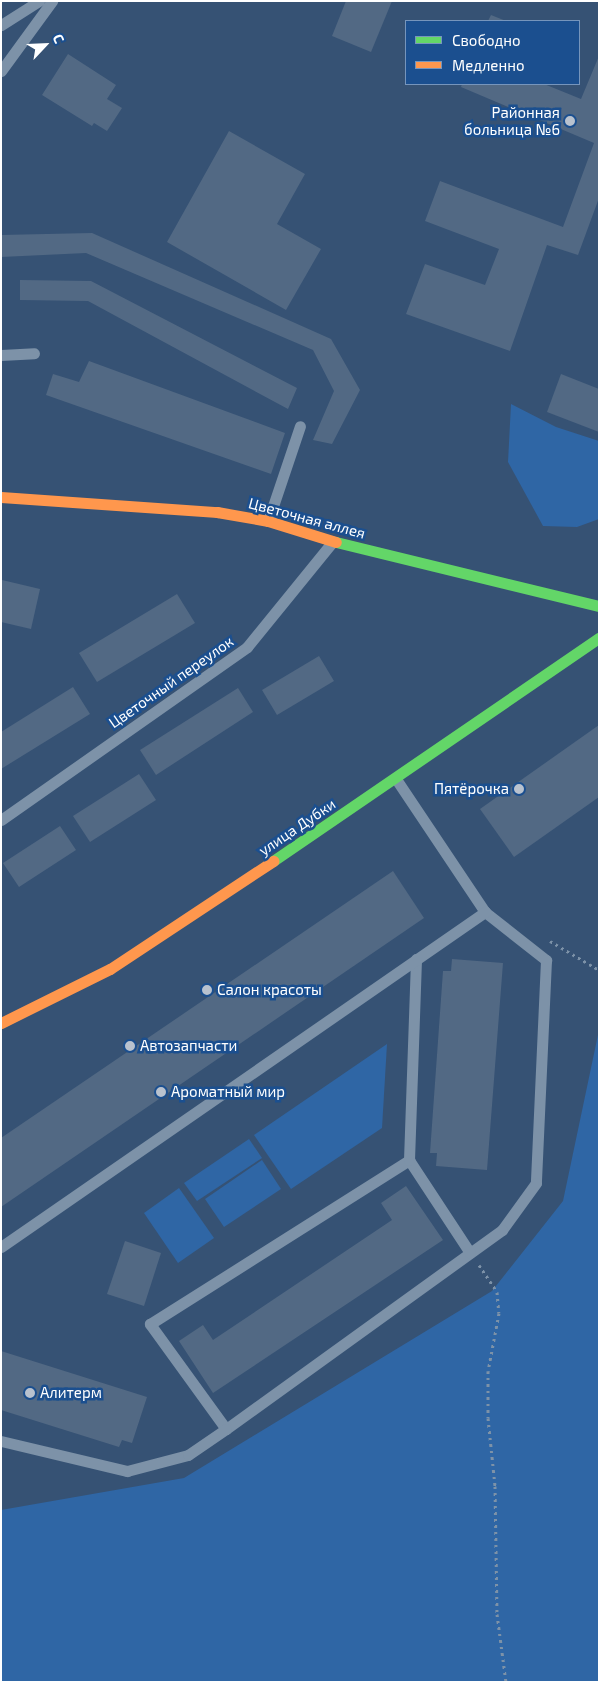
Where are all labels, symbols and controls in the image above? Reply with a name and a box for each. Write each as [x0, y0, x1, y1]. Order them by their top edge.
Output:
north arrow [20, 20, 70, 70]
legend [405, 20, 580, 85]
text: С [50, 31, 68, 46]
text: Свободно [452, 31, 521, 49]
text: Медленно [452, 56, 525, 74]
place label: Районная больница №6 [464, 103, 560, 138]
marker: Районная больница №6 [564, 115, 576, 127]
street label: Цветочная аллея [247, 494, 367, 542]
street label: Цветочный переулок [105, 632, 237, 732]
place label: Пятёрочка [434, 780, 509, 798]
marker: Пятёрочка [513, 783, 525, 795]
street label: улица Дубки [255, 795, 339, 859]
place label: Салон красоты [217, 981, 322, 999]
marker: Салон красоты [201, 984, 213, 996]
place label: Автозапчасти [140, 1037, 237, 1055]
marker: Автозапчасти [124, 1040, 136, 1052]
place label: Ароматный мир [171, 1083, 285, 1101]
marker: Ароматный мир [155, 1086, 167, 1098]
place label: Алитерм [40, 1384, 102, 1402]
marker: Алитерм [24, 1387, 36, 1399]

